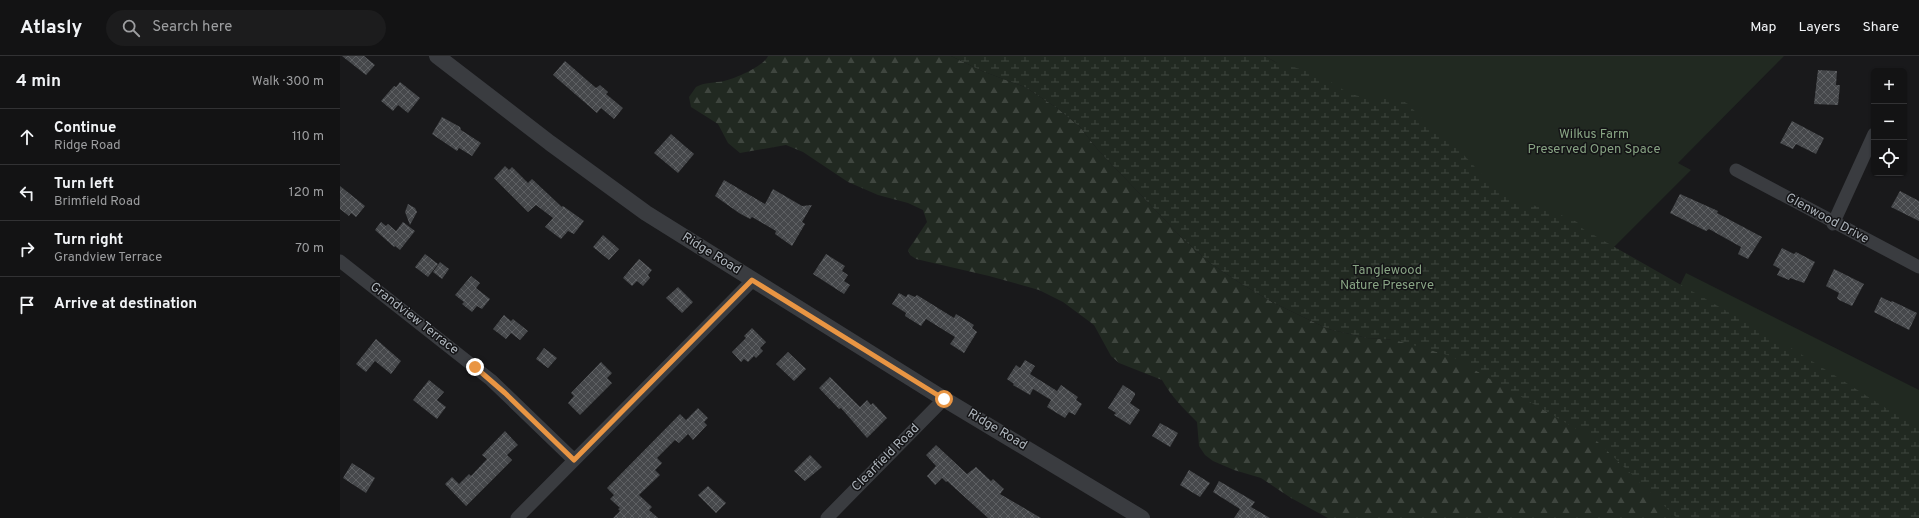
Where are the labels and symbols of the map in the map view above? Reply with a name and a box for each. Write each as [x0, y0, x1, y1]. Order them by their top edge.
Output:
park label: Wilkus Farm Preserved Open Space [1528, 127, 1660, 158]
street label: Glenwood Drive [1783, 190, 1871, 248]
street label: Ridge Road [678, 230, 744, 278]
park label: Tanglewood Nature Preserve [1340, 263, 1434, 294]
street label: Grandview Terrace [366, 279, 462, 359]
route end [466, 358, 484, 376]
route start [935, 390, 953, 408]
street label: Ridge Road [964, 406, 1030, 454]
street label: Clearfield Road [849, 421, 923, 495]

